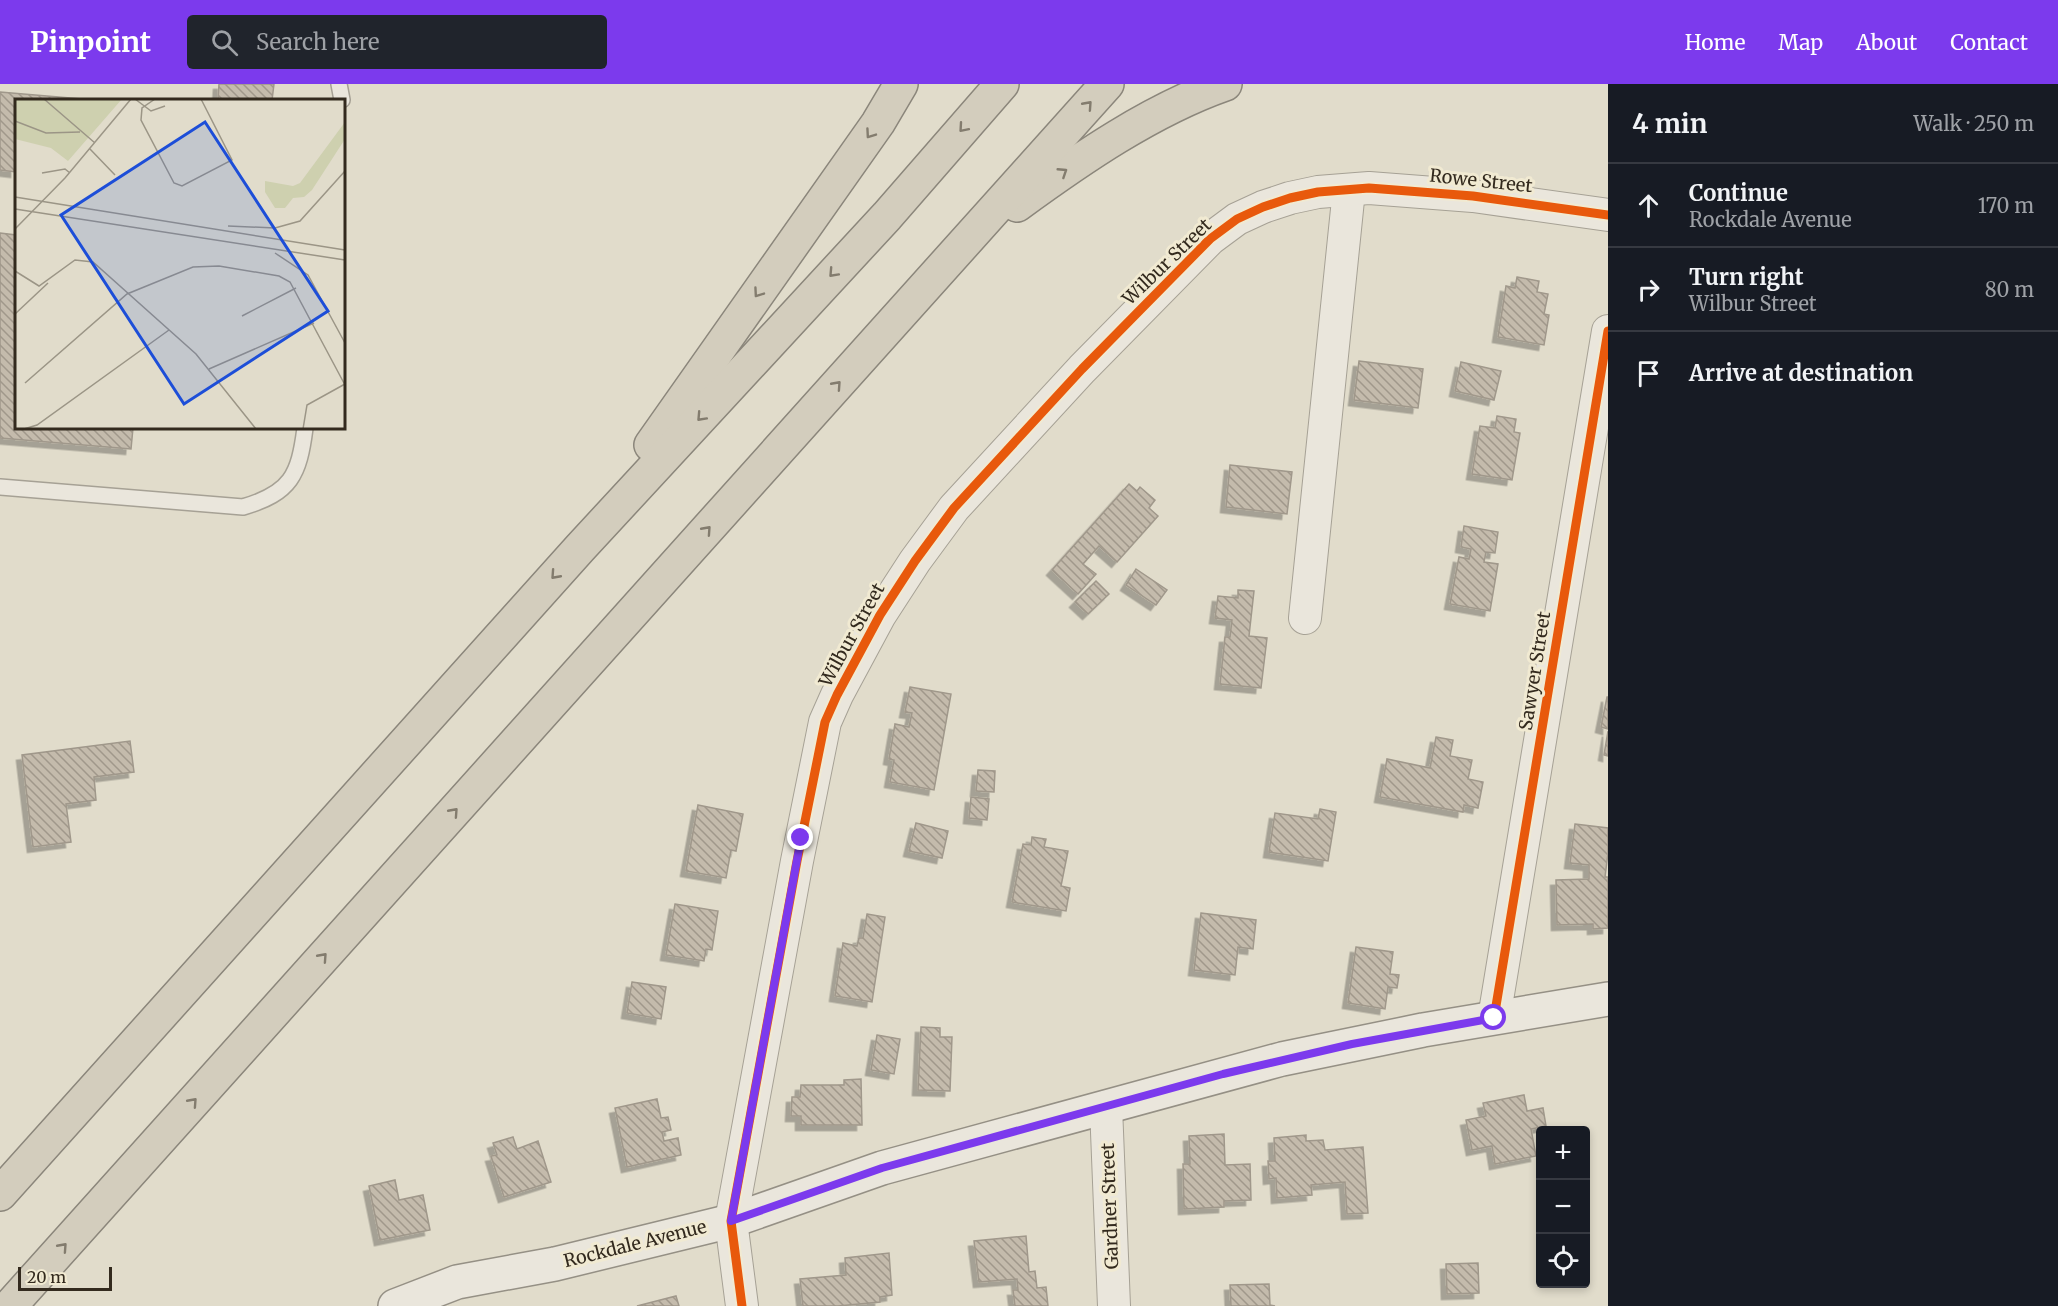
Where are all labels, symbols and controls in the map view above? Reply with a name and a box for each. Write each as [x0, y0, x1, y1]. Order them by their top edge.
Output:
search box [187, 15, 607, 69]
text: Pinpoint [30, 24, 151, 60]
icon: search [208, 26, 241, 59]
text: Search here [256, 28, 379, 56]
text: Home [1685, 29, 1745, 56]
text: Map [1778, 29, 1823, 56]
text: About [1856, 29, 1917, 56]
text: Contact [1950, 29, 2028, 56]
inset map [15, 99, 345, 429]
one-way arrow [1081, 102, 1092, 112]
text: 4 min [1632, 107, 1707, 140]
text: Walk · 250 m [1913, 111, 2034, 136]
one-way arrow [959, 121, 970, 132]
one-way arrow [866, 127, 877, 138]
street label: Rowe Street [1429, 164, 1534, 197]
one-way arrow [1056, 168, 1067, 179]
text: Continue [1689, 179, 1788, 207]
icon: ahead [1632, 189, 1665, 222]
text: 170 m [1978, 193, 2034, 218]
text: Rockdale Avenue [1689, 207, 1852, 232]
street label: Wilbur Street [1117, 213, 1216, 311]
text: Turn right [1689, 263, 1803, 291]
one-way arrow [830, 266, 841, 277]
icon: right [1632, 273, 1665, 306]
text: 80 m [1985, 277, 2034, 302]
one-way arrow [754, 287, 765, 298]
text: Wilbur Street [1689, 291, 1817, 316]
icon: arrive [1632, 357, 1665, 390]
text: Arrive at destination [1689, 359, 1913, 387]
one-way arrow [830, 381, 841, 392]
one-way arrow [697, 410, 708, 420]
one-way arrow [700, 527, 711, 537]
one-way arrow [551, 569, 562, 579]
street label: Wilbur Street [813, 579, 889, 691]
street label: Sawyer Street [1514, 610, 1555, 732]
one-way arrow [447, 808, 458, 818]
route end [787, 824, 813, 850]
one-way arrow [316, 953, 327, 964]
route start [1480, 1004, 1506, 1030]
one-way arrow [186, 1098, 197, 1109]
map controls [1536, 1126, 1590, 1288]
button: + [1536, 1126, 1590, 1180]
street label: Gardner Street [1096, 1142, 1123, 1270]
button: − [1536, 1180, 1590, 1234]
street label: Rockdale Avenue [561, 1215, 709, 1272]
button: locate [1536, 1234, 1590, 1288]
one-way arrow [56, 1243, 67, 1254]
scale bar [18, 1264, 112, 1292]
text: 20 m [27, 1267, 66, 1287]

